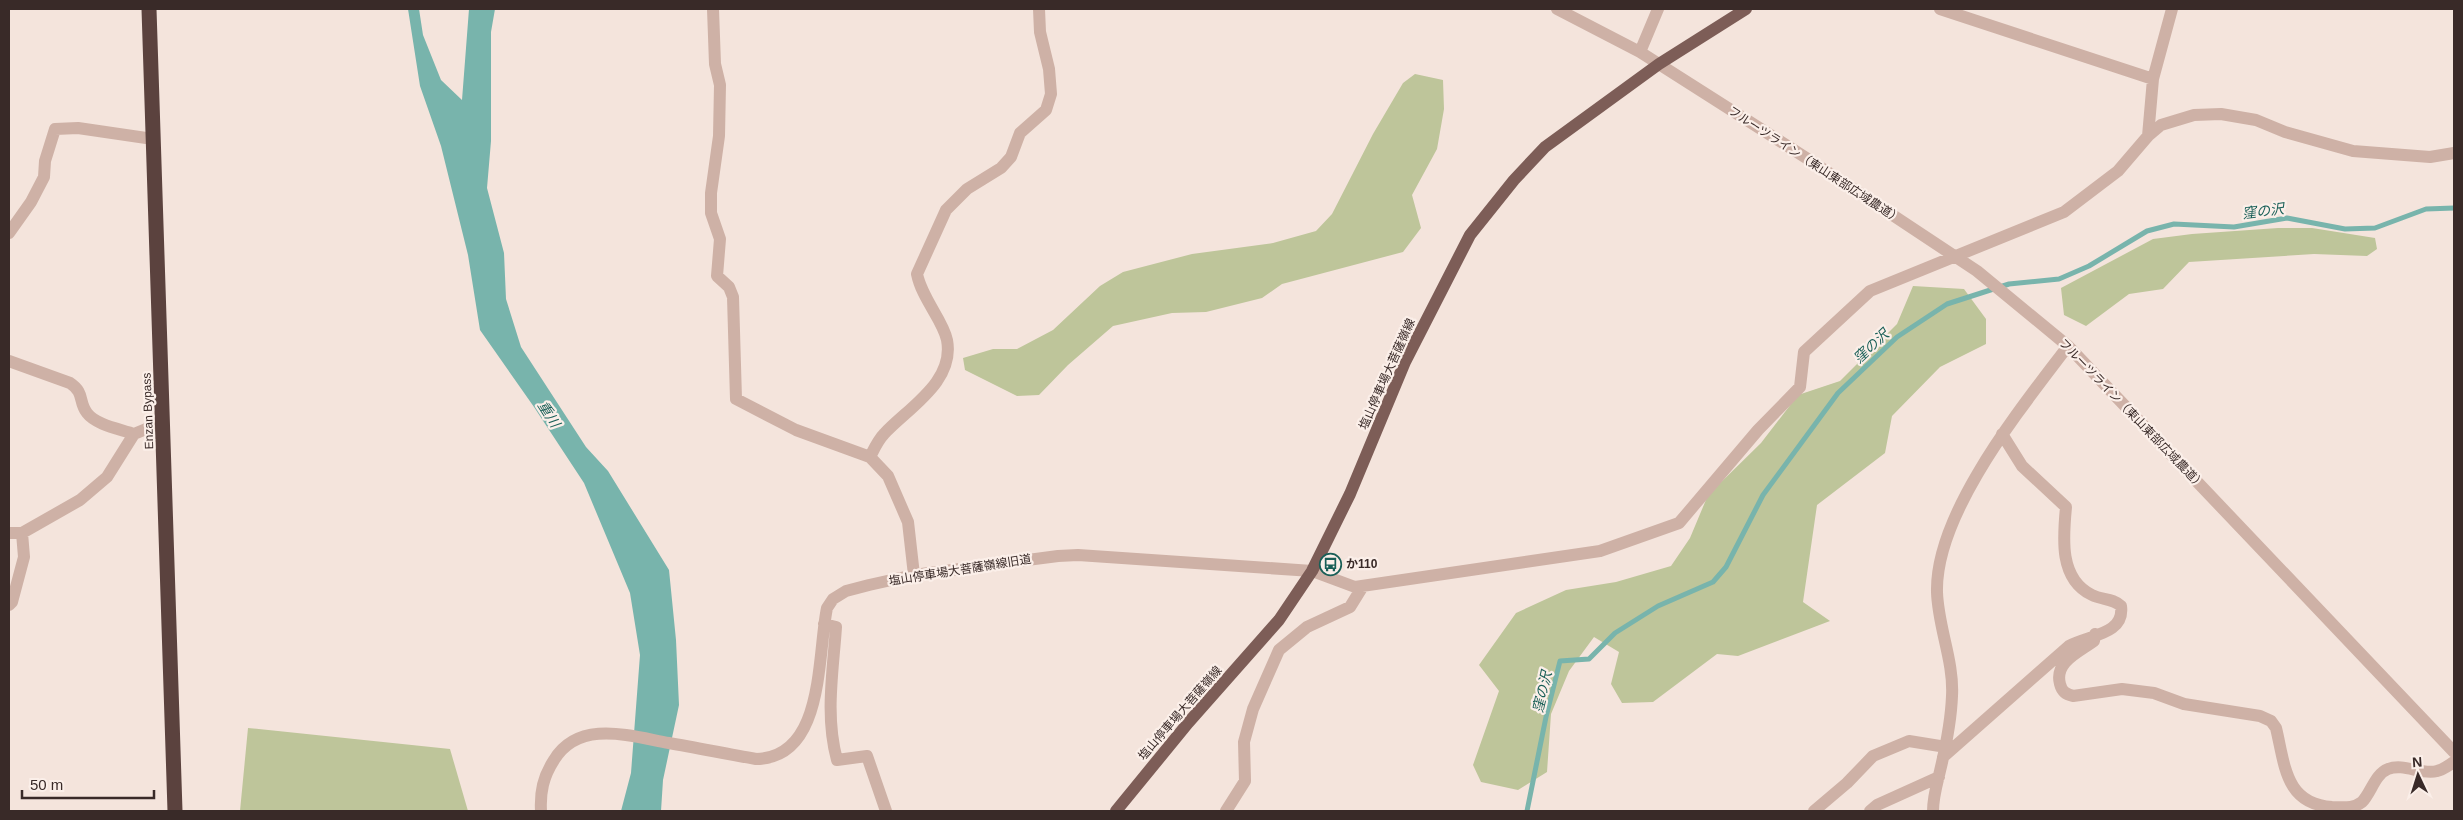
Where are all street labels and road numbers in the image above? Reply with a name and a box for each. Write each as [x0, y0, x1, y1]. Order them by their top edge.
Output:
street label: フルーツライン（東山東部広域農道） [1726, 104, 1904, 226]
street label: 塩山停車場大菩薩嶺線 [1356, 316, 1418, 432]
street label: フルーツライン（東山東部広域農道） [2056, 336, 2208, 492]
street label: Enzan Bypass [140, 372, 156, 450]
street label: 塩山停車場大菩薩嶺線旧道 [888, 552, 1032, 588]
street label: 塩山停車場大菩薩嶺線 [1135, 663, 1225, 763]

